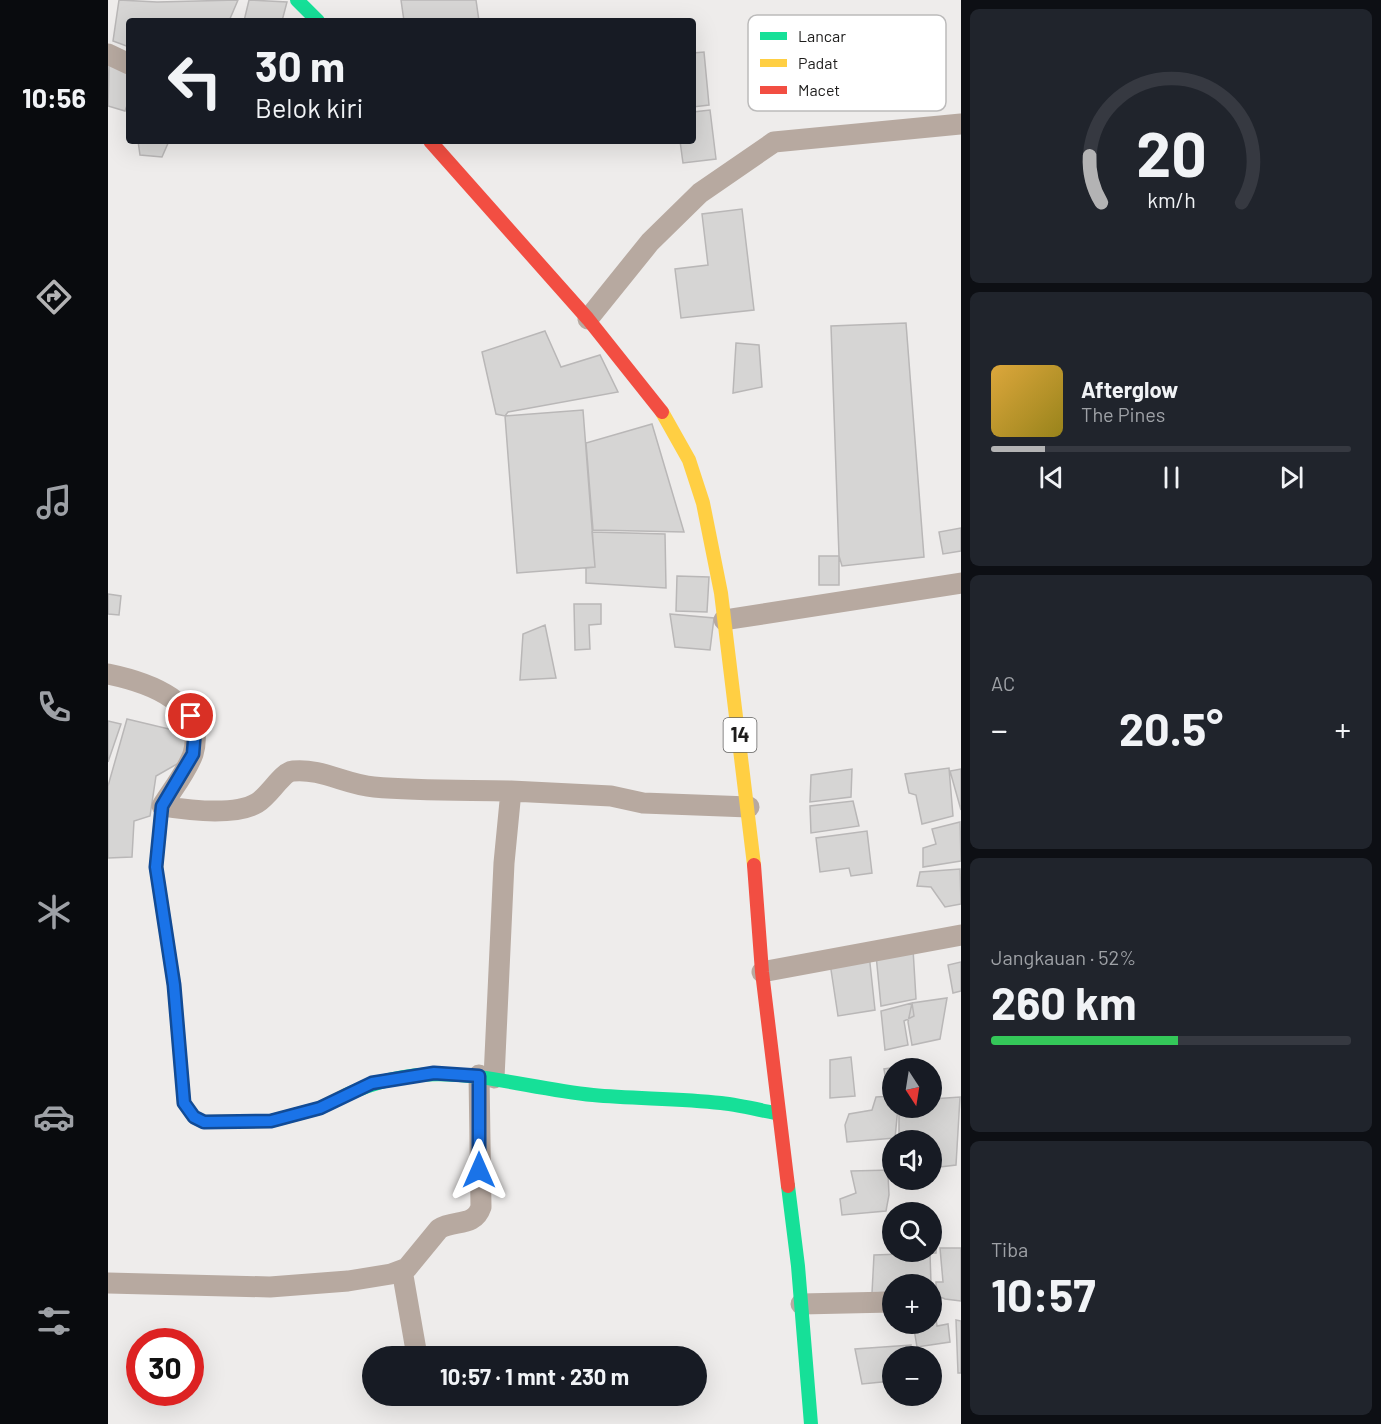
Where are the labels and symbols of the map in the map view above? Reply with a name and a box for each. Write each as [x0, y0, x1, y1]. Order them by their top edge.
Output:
legend [748, 15, 946, 111]
text: Lancar [798, 26, 846, 45]
text: Padat [798, 53, 838, 72]
text: Macet [798, 80, 840, 99]
pin [165, 690, 216, 741]
road number: 14 [724, 718, 756, 752]
north arrow [882, 1058, 942, 1118]
position arrow [447, 1138, 511, 1202]
speed limit sign: 30 [126, 1328, 204, 1406]

